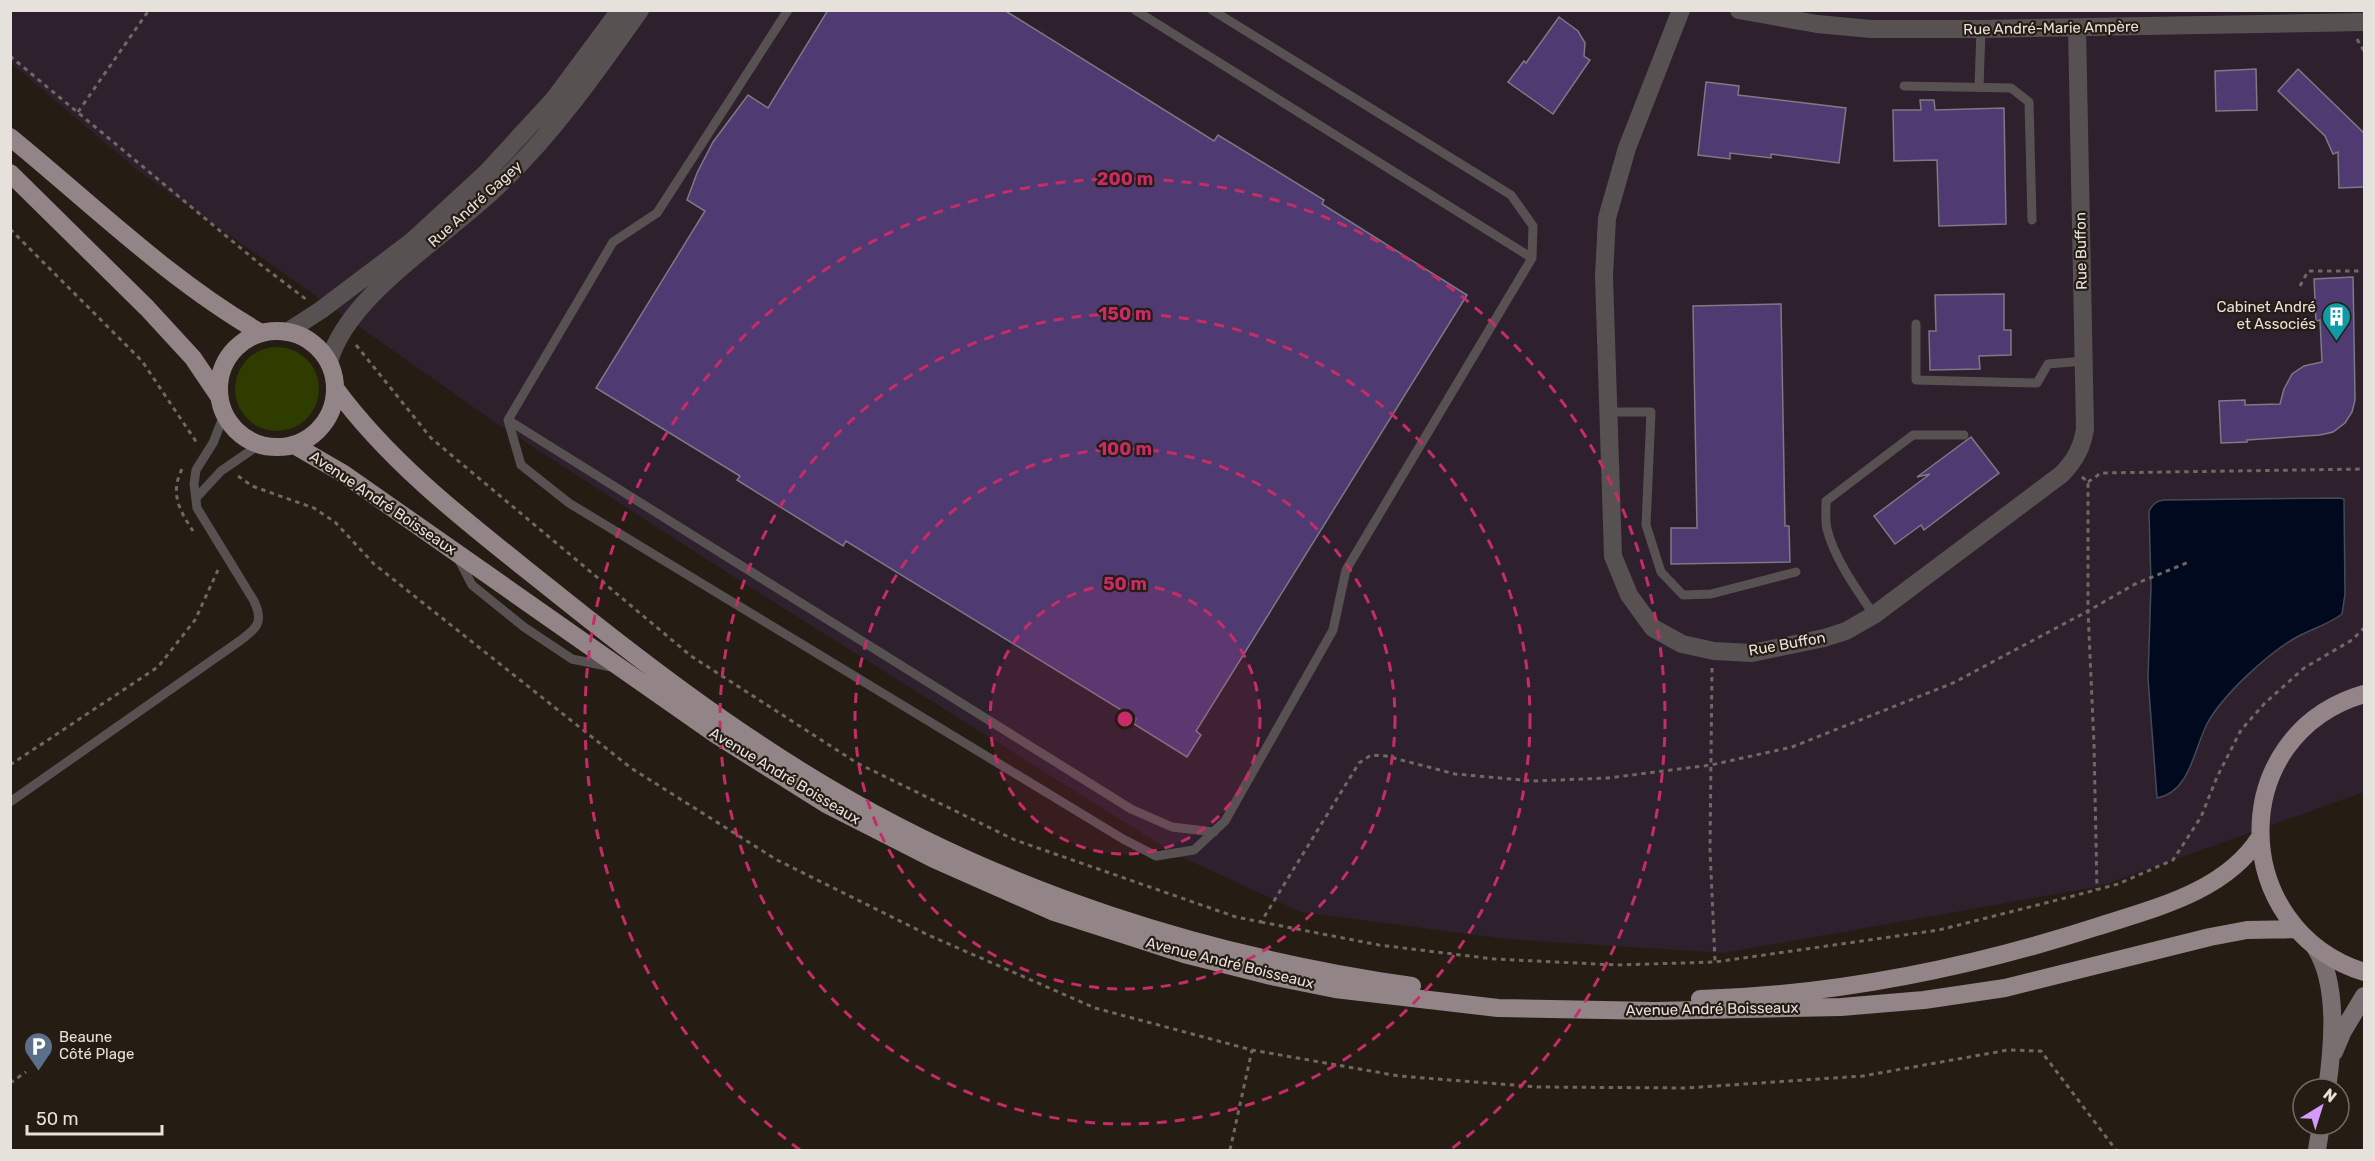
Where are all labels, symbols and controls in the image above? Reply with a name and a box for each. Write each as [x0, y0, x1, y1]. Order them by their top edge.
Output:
street label: Rue André-Marie Ampère [1963, 17, 2139, 39]
street label: Rue André Gagey [424, 157, 526, 251]
text: 200 m [1097, 168, 1153, 190]
street label: Rue Buffon [2071, 212, 2091, 290]
place label: Cabinet André et Associés [2217, 298, 2316, 333]
building icon: Cabinet André et Associés [2321, 300, 2353, 342]
text: 150 m [1098, 303, 1152, 325]
text: 100 m [1098, 438, 1152, 460]
street label: Avenue André Boisseaux [306, 447, 460, 559]
text: 50 m [1103, 573, 1147, 595]
street label: Rue Buffon [1747, 628, 1827, 660]
centre of rings [1115, 709, 1135, 729]
street label: Avenue André Boisseaux [706, 724, 864, 828]
street label: Avenue André Boisseaux [1144, 933, 1316, 993]
street label: Avenue André Boisseaux [1625, 998, 1799, 1020]
place label: Beaune Côté Plage [59, 1028, 134, 1063]
parking icon: Beaune Côté Plage [22, 1030, 54, 1072]
north arrow [2291, 1077, 2351, 1137]
text: N [2320, 1085, 2340, 1107]
scale bar [27, 1098, 162, 1136]
text: 50 m [36, 1108, 79, 1130]

